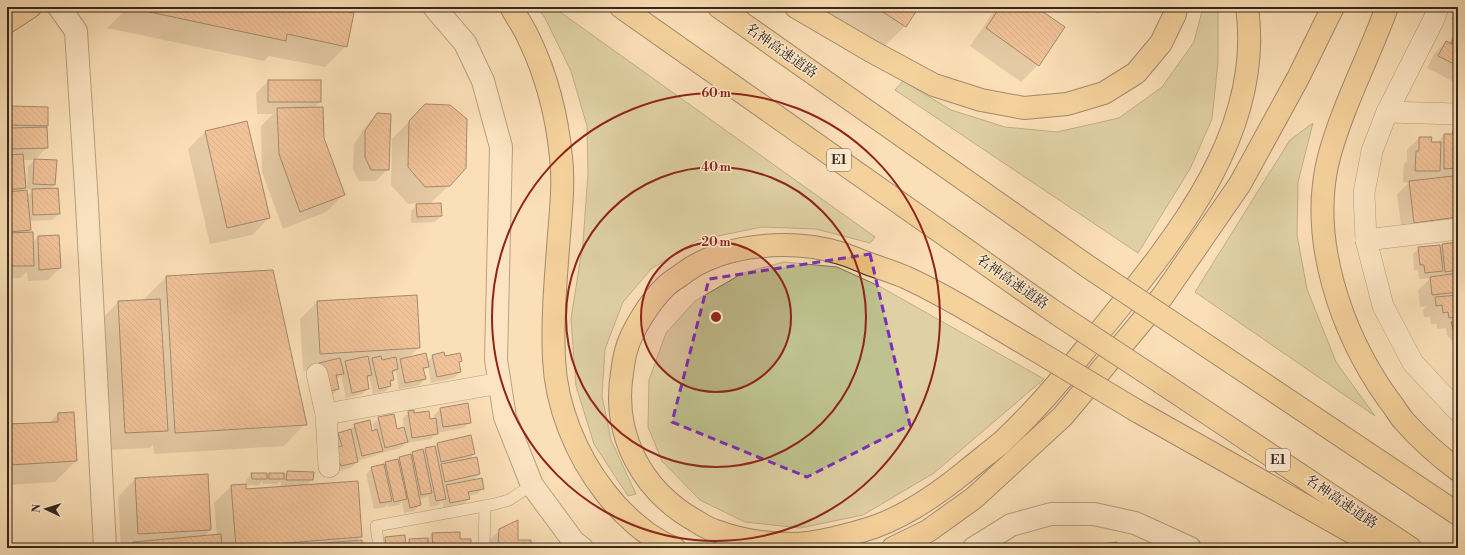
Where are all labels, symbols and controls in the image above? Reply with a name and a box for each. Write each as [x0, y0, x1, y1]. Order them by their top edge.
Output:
street label: 名神高速道路 [741, 20, 821, 82]
text: 60 m [701, 86, 731, 101]
road number: E1 [827, 149, 851, 171]
text: 40 m [701, 160, 731, 175]
text: 20 m [701, 235, 731, 250]
street label: 名神高速道路 [972, 251, 1052, 313]
centre of rings [709, 310, 723, 324]
road number: E1 [1266, 449, 1290, 471]
street label: 名神高速道路 [1301, 471, 1381, 533]
north arrow [26, 489, 66, 529]
text: N [30, 503, 44, 513]

